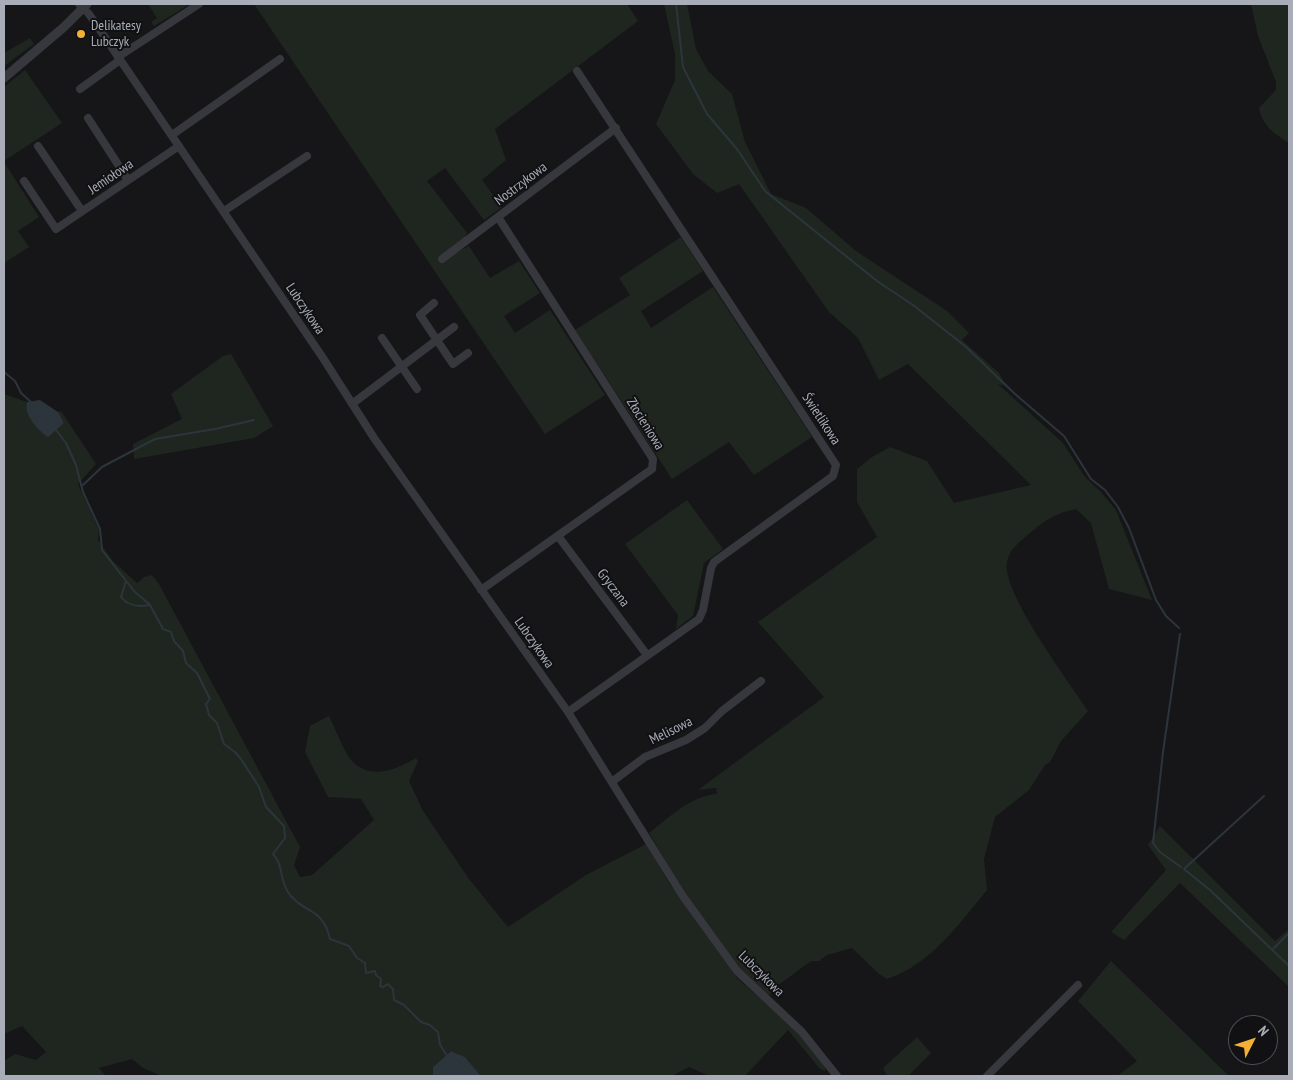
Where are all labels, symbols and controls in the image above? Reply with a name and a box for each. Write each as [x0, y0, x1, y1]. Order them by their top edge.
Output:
place label: Delikatesy Lubczyk [91, 18, 141, 50]
marker: Delikatesy Lubczyk [75, 28, 87, 40]
street label: Jemiołowa [85, 156, 137, 198]
street label: Nostrzykowa [491, 159, 551, 209]
street label: Lubczykowa [282, 280, 328, 338]
street label: Świetlikowa [798, 390, 844, 448]
street label: Złocieniowa [622, 395, 668, 453]
street label: Gryczana [593, 566, 633, 610]
street label: Lubczykowa [511, 614, 557, 672]
street label: Melisowa [647, 713, 695, 749]
street label: Lubczykowa [735, 948, 787, 1000]
north arrow [1228, 1015, 1278, 1065]
text: N [1254, 1022, 1273, 1040]

